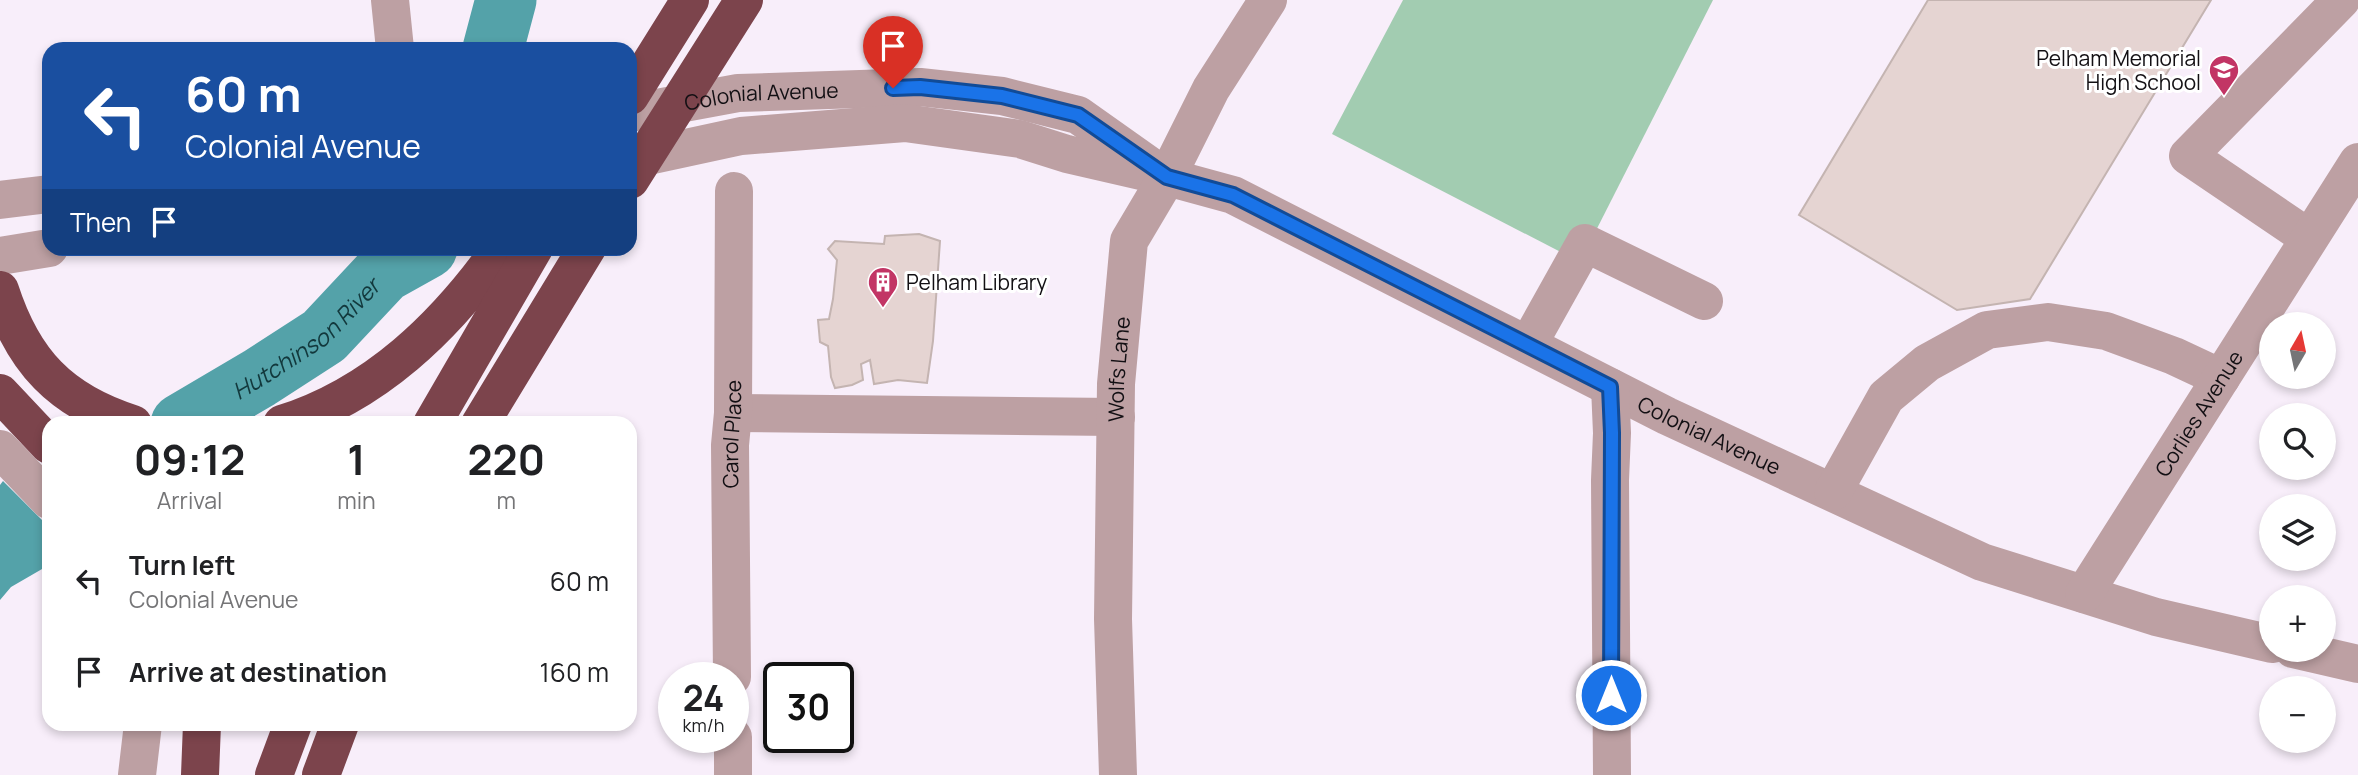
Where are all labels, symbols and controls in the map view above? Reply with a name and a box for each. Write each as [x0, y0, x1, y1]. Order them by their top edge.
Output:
pin [863, 16, 923, 88]
icon: arrive [874, 27, 912, 65]
place label: Pelham Memorial High School [2036, 44, 2201, 96]
school or university icon: Pelham Memorial High School [2207, 53, 2241, 97]
text: 60 m [185, 60, 302, 127]
icon: left [70, 70, 161, 161]
street label: Colonial Avenue [682, 76, 839, 117]
text: Colonial Avenue [185, 124, 421, 168]
icon: arrive [145, 203, 183, 241]
text: Then [70, 204, 131, 240]
building icon: Pelham Library [866, 265, 900, 309]
place label: Pelham Library [906, 268, 1047, 296]
water label: Hutchinson River [226, 269, 388, 406]
north arrow [2259, 312, 2336, 388]
map controls [2259, 312, 2336, 753]
street label: Wolfs Lane [1102, 315, 1136, 422]
street label: Corlies Avenue [2148, 345, 2249, 482]
street label: Carol Place [716, 380, 747, 488]
street label: Colonial Avenue [1633, 389, 1785, 481]
button: search [2259, 403, 2336, 480]
text: 09:12 [134, 430, 245, 488]
text: 1 [347, 430, 366, 488]
text: 220 [468, 430, 545, 488]
text: Arrival [157, 484, 222, 516]
text: min [337, 484, 376, 516]
text: m [497, 484, 516, 516]
button: layers [2259, 494, 2336, 571]
text: Turn left [129, 547, 236, 583]
icon: left [70, 562, 108, 600]
text: 60 m [550, 563, 609, 599]
text: Colonial Avenue [129, 583, 299, 615]
button: + [2259, 585, 2336, 662]
icon: arrive [70, 653, 108, 691]
text: Arrive at destination [129, 654, 387, 690]
text: 160 m [540, 654, 609, 690]
position arrow [1574, 658, 1648, 732]
speed limit sign: 30 [763, 662, 854, 753]
text: 24 [683, 674, 724, 722]
button: − [2259, 676, 2336, 753]
text: km/h [683, 713, 724, 737]

